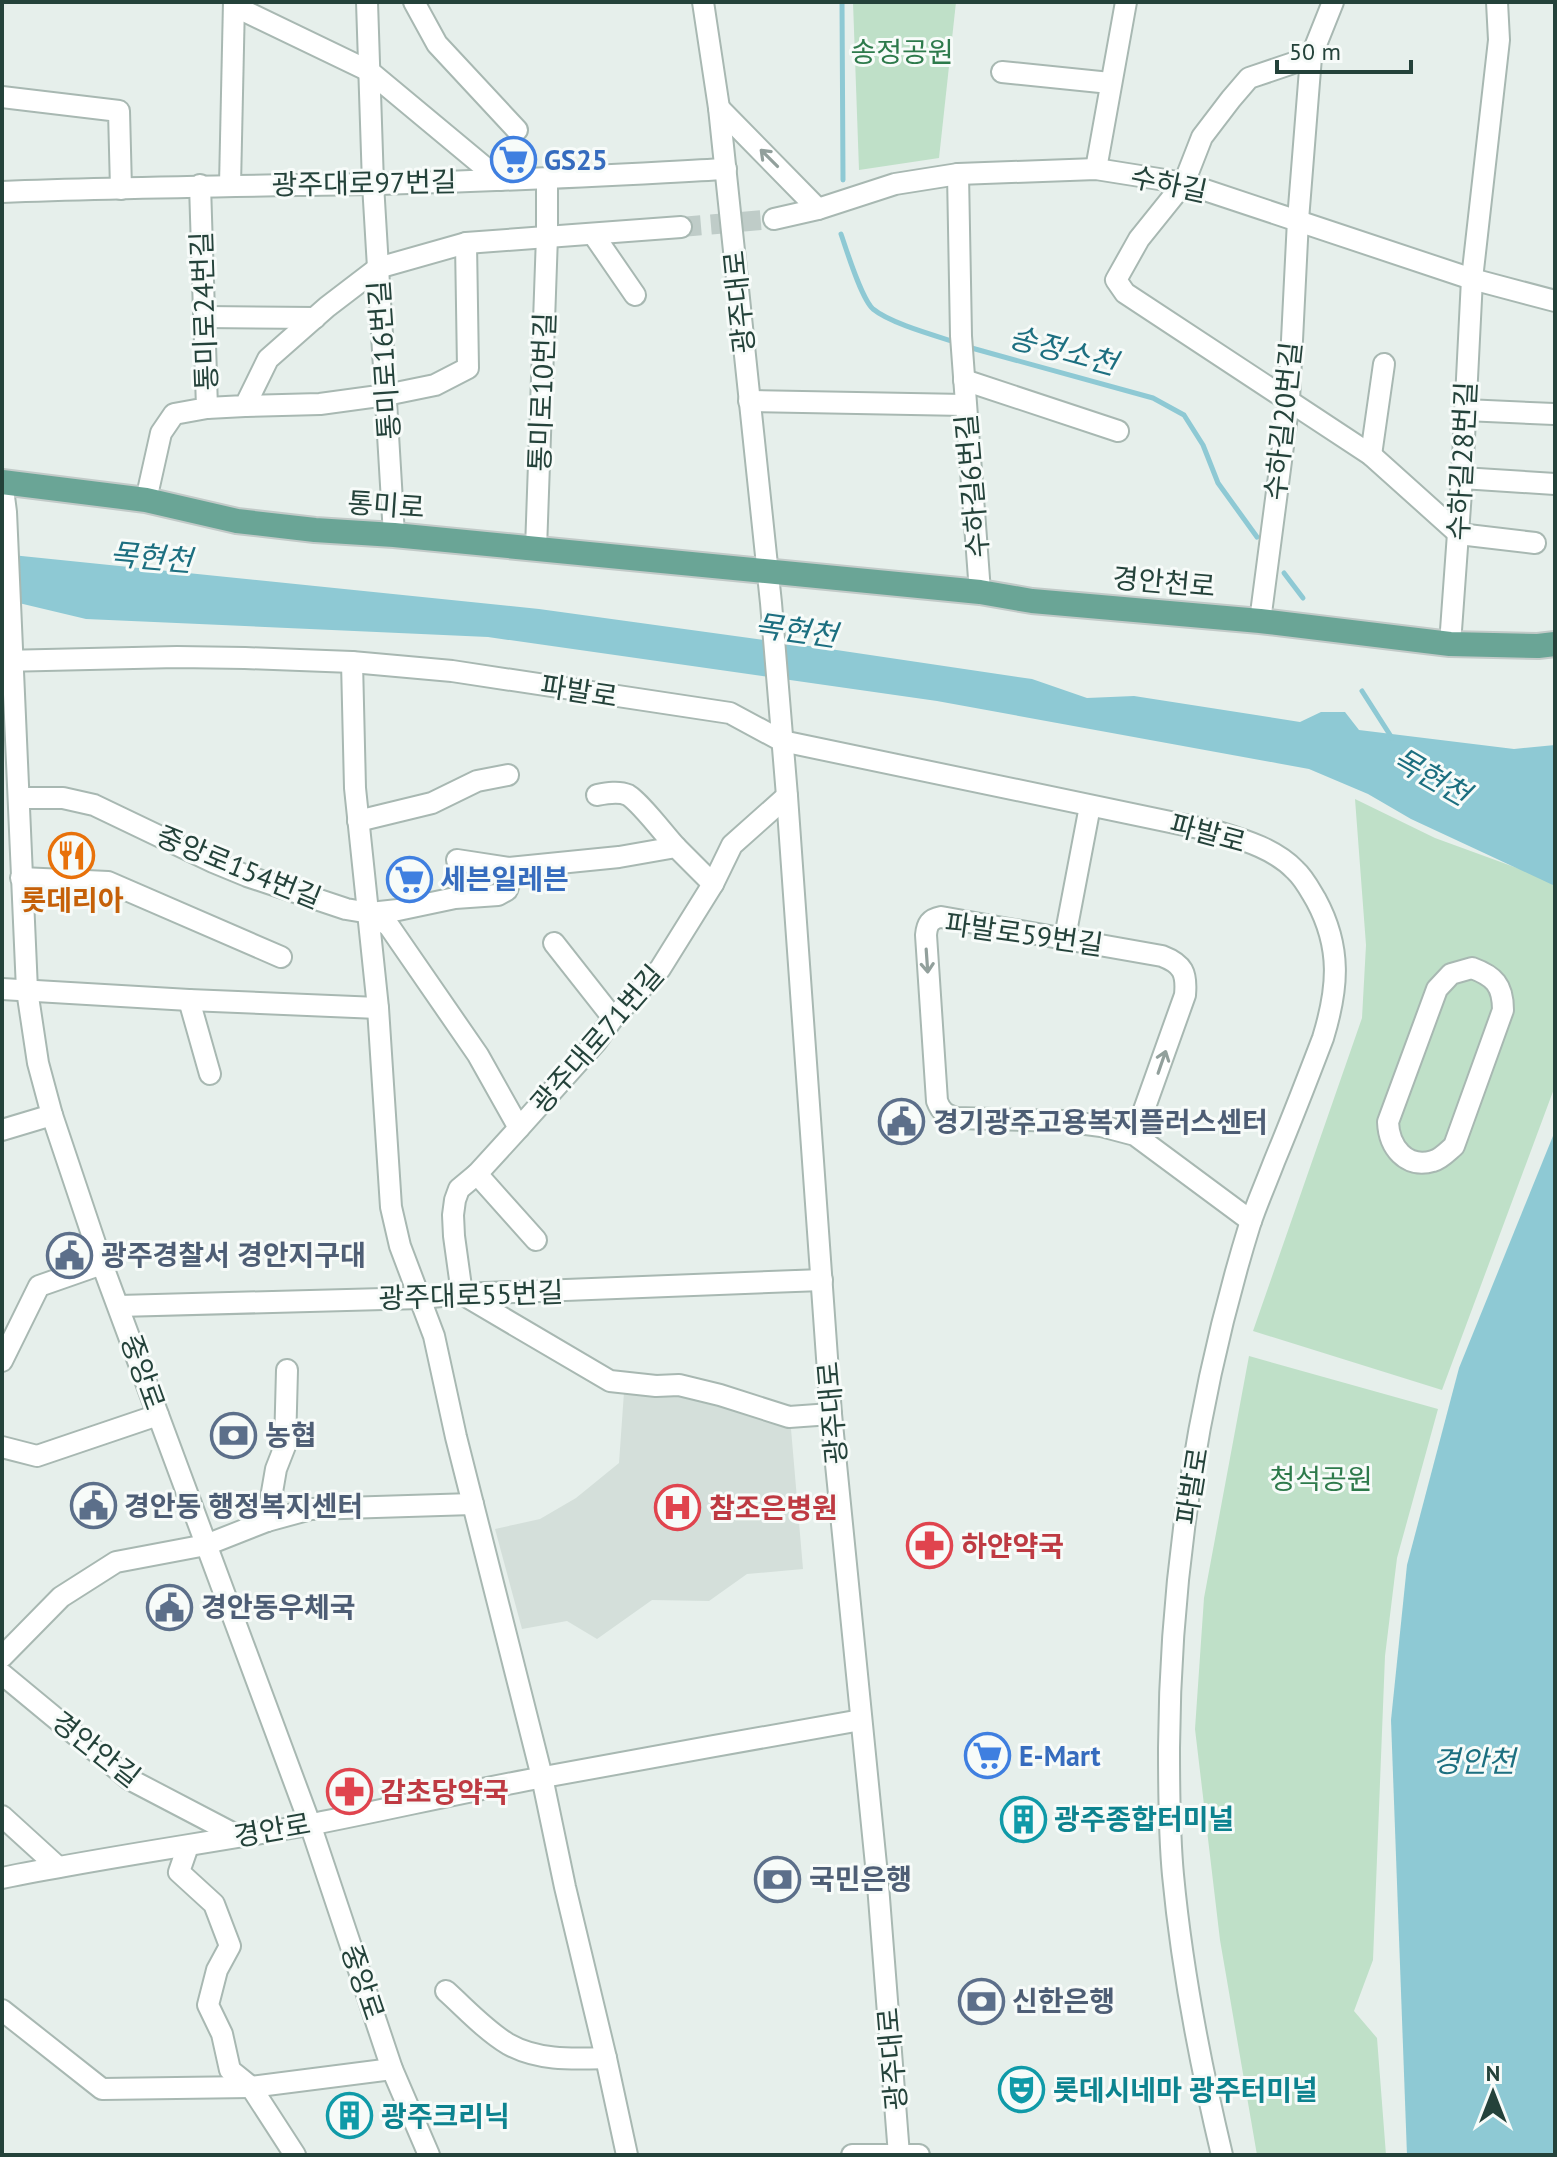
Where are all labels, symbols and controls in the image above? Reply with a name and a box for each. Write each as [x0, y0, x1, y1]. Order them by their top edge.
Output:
scale bar [1277, 24, 1411, 74]
park label: 송정공원 [850, 33, 954, 70]
text: 50 m [1289, 36, 1341, 67]
supermarket icon: GS25 [489, 136, 537, 184]
place label: GS25 [544, 141, 608, 178]
one-way arrow [760, 149, 779, 168]
street label: 수하길 [1127, 157, 1211, 210]
street label: 광주대로97번길 [271, 162, 457, 203]
street label: 통미로24번길 [182, 231, 225, 391]
street label: 광주대로 [715, 249, 762, 355]
street label: 통미로16번길 [359, 279, 408, 441]
street label: 통미로10번길 [520, 312, 563, 472]
water label: 송정소천 [1005, 316, 1125, 384]
street label: 수하길20번길 [1256, 340, 1309, 502]
street label: 수하길28번길 [1439, 380, 1484, 541]
street label: 수하길6번길 [947, 413, 996, 559]
street label: 통미로 [346, 483, 426, 526]
water label: 목현천 [108, 533, 197, 580]
street label: 경안천로 [1111, 559, 1217, 604]
water label: 목현천 [752, 604, 843, 655]
street label: 파발로 [538, 666, 620, 715]
water label: 목현천 [1386, 738, 1480, 815]
street label: 파발로 [1166, 805, 1250, 860]
street label: 중앙로154번길 [151, 817, 327, 916]
restaurant icon: 롯데리아 [48, 831, 96, 879]
supermarket icon: 세븐일레븐 [385, 855, 433, 903]
place label: 세븐일레븐 [440, 860, 569, 897]
place label: 롯데리아 [20, 881, 124, 918]
street label: 파발로59번길 [943, 904, 1106, 963]
one-way arrow [920, 947, 935, 974]
street label: 광주대로71번길 [522, 957, 671, 1121]
one-way arrow [1155, 1050, 1170, 1075]
public building icon: 경기광주고용복지플러스센터 [878, 1098, 926, 1146]
place label: 경기광주고용복지플러스센터 [933, 1103, 1268, 1140]
public building icon: 광주경찰서 경안지구대 [46, 1231, 94, 1279]
place label: 광주경찰서 경안지구대 [101, 1236, 366, 1273]
street label: 광주대로55번길 [378, 1273, 564, 1316]
street label: 중앙로 [113, 1329, 174, 1414]
street label: 광주대로 [809, 1360, 854, 1466]
bank icon: 농협 [210, 1411, 258, 1459]
place label: 농협 [265, 1416, 317, 1453]
street label: 파발로 [1167, 1445, 1216, 1527]
park label: 청석공원 [1269, 1460, 1373, 1497]
public building icon: 경안동 행정복지센터 [69, 1482, 117, 1530]
hospital icon: 참조은병원 [654, 1484, 702, 1532]
place label: 경안동 행정복지센터 [124, 1487, 363, 1524]
place label: 참조은병원 [709, 1489, 838, 1526]
pharmacy icon: 하얀약국 [906, 1522, 954, 1570]
place label: 하얀약국 [961, 1527, 1064, 1564]
public building icon: 경안동우체국 [146, 1583, 194, 1631]
place label: 경안동우체국 [201, 1588, 356, 1625]
street label: 경안안길 [44, 1702, 148, 1795]
supermarket icon: E-Mart [964, 1732, 1012, 1780]
place label: E-Mart [1019, 1737, 1101, 1774]
water label: 경안천 [1433, 1741, 1519, 1780]
pharmacy icon: 감초당약국 [325, 1768, 373, 1816]
place label: 감초당약국 [380, 1773, 509, 1810]
building icon: 광주종합터미널 [999, 1795, 1047, 1843]
place label: 광주종합터미널 [1054, 1800, 1234, 1837]
street label: 경안로 [231, 1805, 313, 1854]
bank icon: 국민은행 [754, 1855, 802, 1903]
place label: 국민은행 [809, 1860, 912, 1897]
street label: 중앙로 [333, 1939, 394, 2024]
bank icon: 신한은행 [957, 1977, 1005, 2025]
place label: 신한은행 [1012, 1982, 1115, 2019]
street label: 광주대로 [869, 2006, 914, 2112]
north arrow [1453, 2053, 1533, 2133]
text: N [1486, 2059, 1500, 2087]
theatre icon: 롯데시네마 광주터미널 [998, 2066, 1046, 2114]
place label: 롯데시네마 광주터미널 [1053, 2071, 1318, 2108]
building icon: 광주크리닉 [326, 2092, 374, 2140]
place label: 광주크리닉 [381, 2097, 510, 2134]

